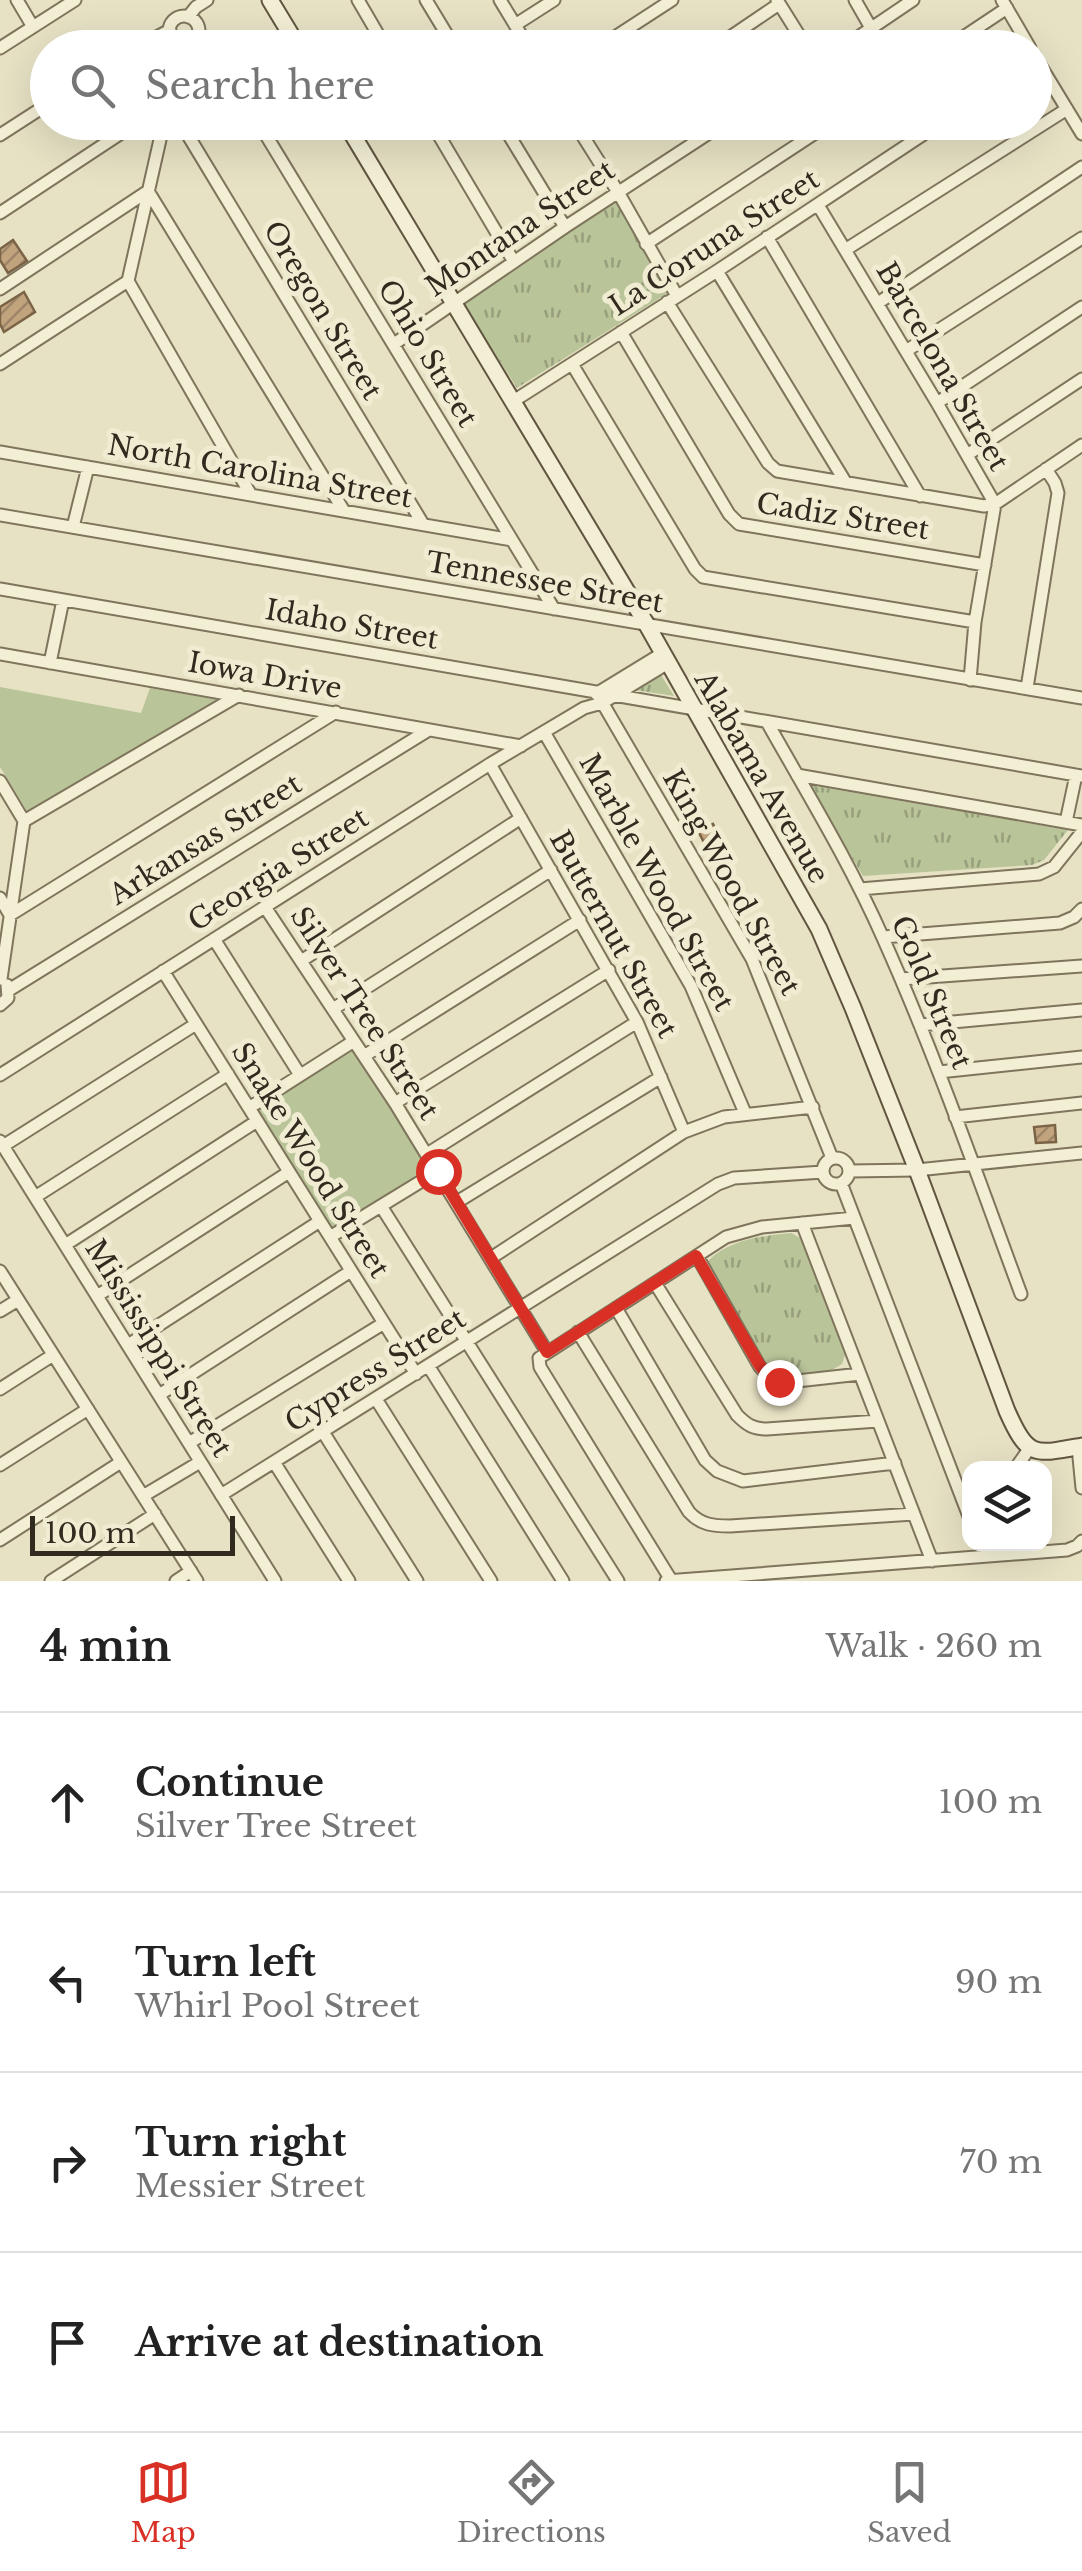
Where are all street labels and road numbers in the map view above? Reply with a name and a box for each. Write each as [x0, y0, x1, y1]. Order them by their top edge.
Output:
street label: Montana Street [419, 152, 622, 304]
street label: La Coruna Street [603, 161, 826, 323]
street label: Oregon Street [256, 215, 390, 406]
street label: Barcelona Street [869, 256, 1017, 477]
street label: Ohio Street [370, 273, 485, 434]
street label: North Carolina Street [105, 427, 415, 516]
street label: Cadiz Street [754, 486, 932, 547]
street label: Tennessee Street [424, 544, 667, 621]
street label: Idaho Street [263, 592, 442, 657]
street label: Iowa Drive [185, 645, 345, 706]
street label: Alabama Avenue [686, 664, 836, 889]
street label: Marble Wood Street [571, 748, 742, 1017]
street label: King Wood Street [655, 763, 808, 1002]
street label: Arkansas Street [102, 766, 308, 913]
street label: Georgia Street [182, 800, 375, 939]
street label: Butternut Street [542, 824, 685, 1044]
street label: Silver Tree Street [283, 900, 447, 1127]
street label: Gold Street [884, 910, 980, 1074]
street label: Snake Wood Street [224, 1036, 397, 1285]
street label: Mississippi Street [78, 1233, 240, 1464]
street label: Cypress Street [279, 1301, 472, 1440]

